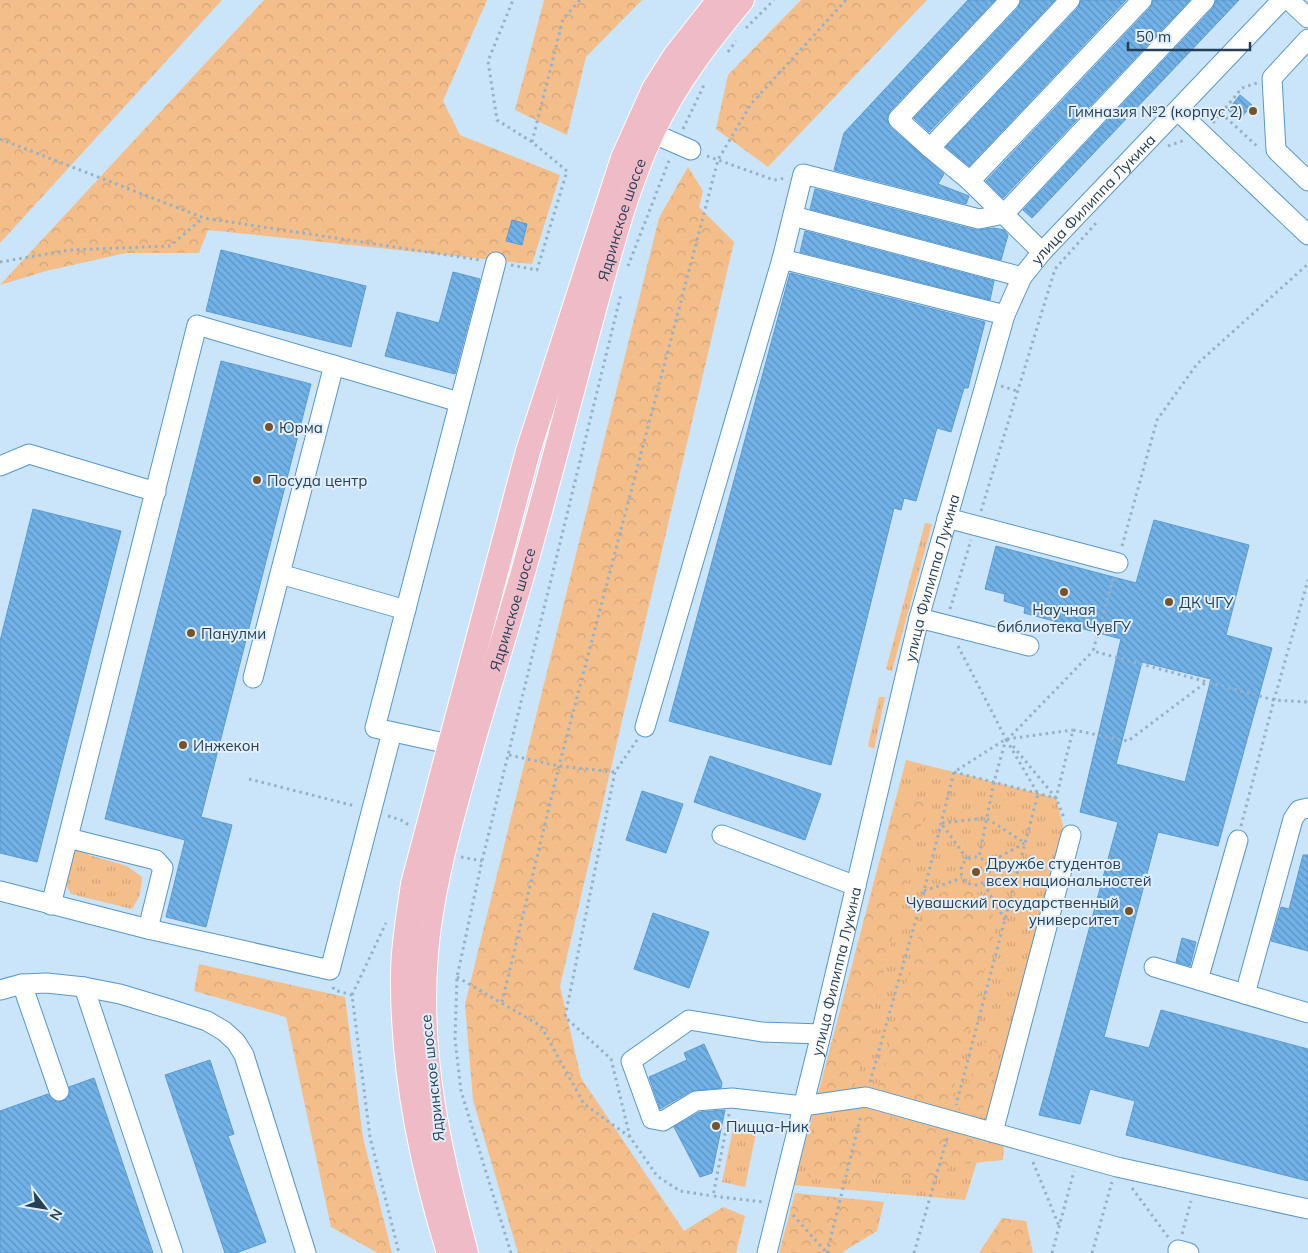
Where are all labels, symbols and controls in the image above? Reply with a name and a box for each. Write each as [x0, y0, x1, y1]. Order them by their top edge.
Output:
scale bar [1128, 20, 1250, 52]
text: 50 m [1136, 27, 1171, 46]
place label: Гимназия №2 (корпус 2) [1068, 102, 1243, 121]
marker: Гимназия №2 (корпус 2) [1247, 105, 1259, 117]
street label: улица Филиппа Лукина [1026, 130, 1159, 268]
street label: Ядринское шоссе [593, 155, 650, 283]
place label: Юрма [279, 418, 323, 437]
marker: Юрма [263, 421, 275, 433]
place label: Посуда центр [267, 471, 367, 490]
marker: Посуда центр [251, 474, 263, 486]
street label: улица Филиппа Лукина [900, 492, 963, 663]
street label: Ядринское шоссе [485, 546, 539, 673]
marker: Научная библиотека ЧувГУ [1058, 586, 1070, 598]
place label: ДК ЧГУ [1179, 593, 1234, 612]
marker: ДК ЧГУ [1163, 596, 1175, 608]
place label: Научная библиотека ЧувГУ [997, 600, 1131, 636]
place label: Панулми [201, 624, 266, 643]
marker: Панулми [185, 627, 197, 639]
place label: Инжекон [193, 736, 259, 755]
marker: Инжекон [177, 739, 189, 751]
place label: Дружбе студентов всех национальностей [986, 854, 1152, 890]
marker: Дружбе студентов всех национальностей [970, 866, 982, 878]
street label: улица Филиппа Лукина [806, 885, 865, 1058]
place label: Чувашский государственный университет [906, 893, 1119, 929]
marker: Чувашский государственный университет [1123, 905, 1135, 917]
street label: Ядринское шоссе [416, 1014, 448, 1142]
place label: Пицца-Ник [726, 1117, 810, 1136]
marker: Пицца-Ник [710, 1120, 722, 1132]
north arrow [20, 1183, 70, 1233]
text: N [46, 1206, 67, 1224]

